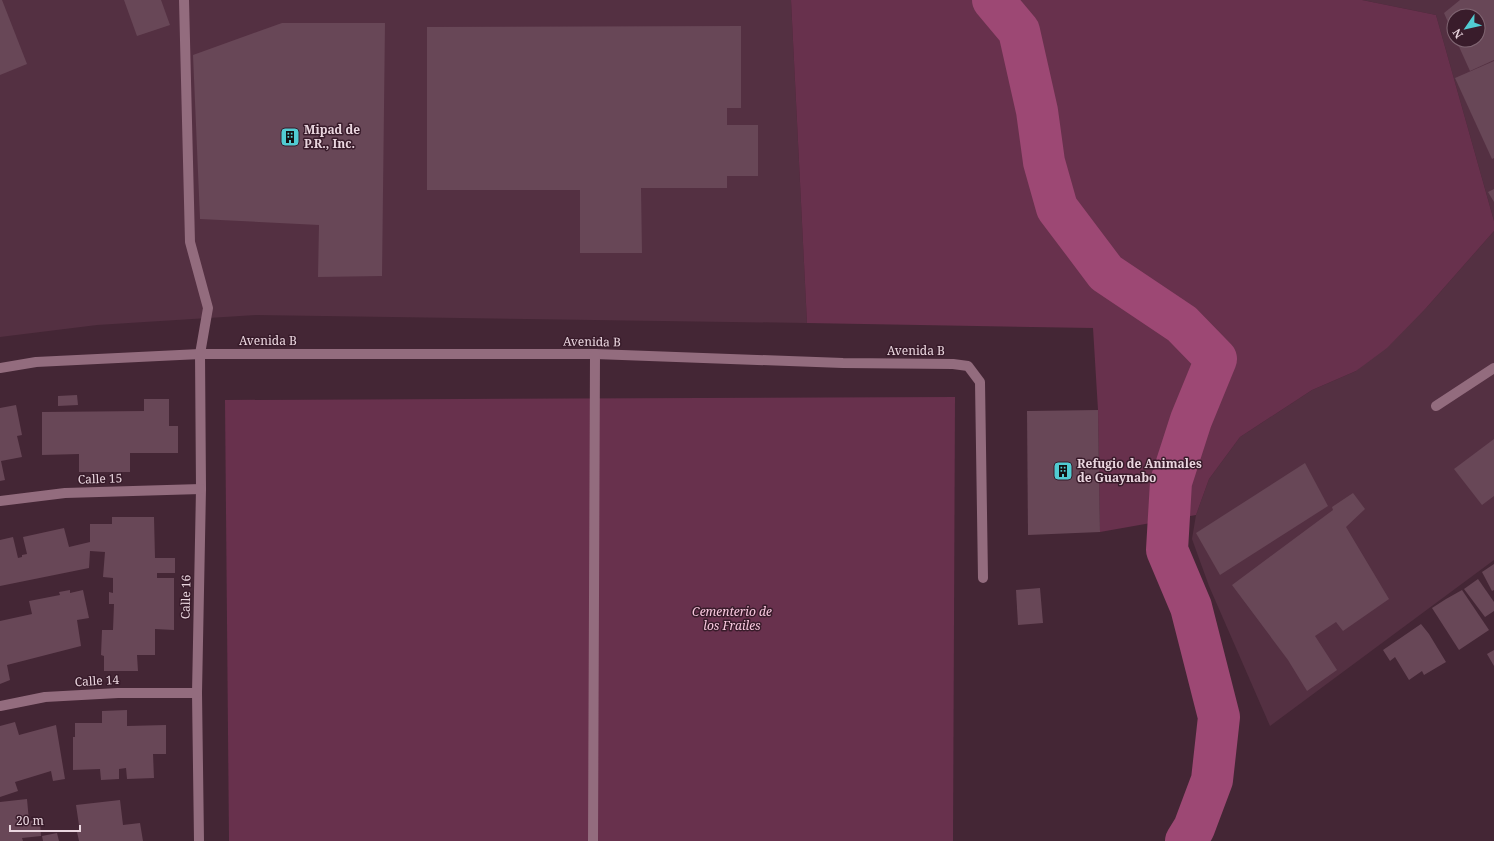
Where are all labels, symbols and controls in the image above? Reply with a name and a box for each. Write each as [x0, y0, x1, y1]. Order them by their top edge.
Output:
north arrow [1446, 8, 1486, 48]
text: N [1448, 26, 1466, 42]
place label: Mipad de P.R., Inc. [304, 121, 360, 152]
building icon: Mipad de P.R., Inc. [279, 126, 301, 148]
street label: Avenida B [239, 332, 297, 349]
street label: Avenida B [563, 332, 621, 351]
street label: Avenida B [887, 342, 945, 359]
place label: Refugio de Animales de Guaynabo [1077, 455, 1202, 486]
building icon: Refugio de Animales de Guaynabo [1052, 460, 1074, 482]
street label: Calle 15 [77, 469, 123, 488]
street label: Calle 16 [177, 574, 194, 619]
park label: Cementerio de los Frailes [692, 603, 772, 634]
street label: Calle 14 [74, 671, 120, 690]
scale bar [10, 807, 80, 833]
text: 20 m [16, 812, 44, 829]

